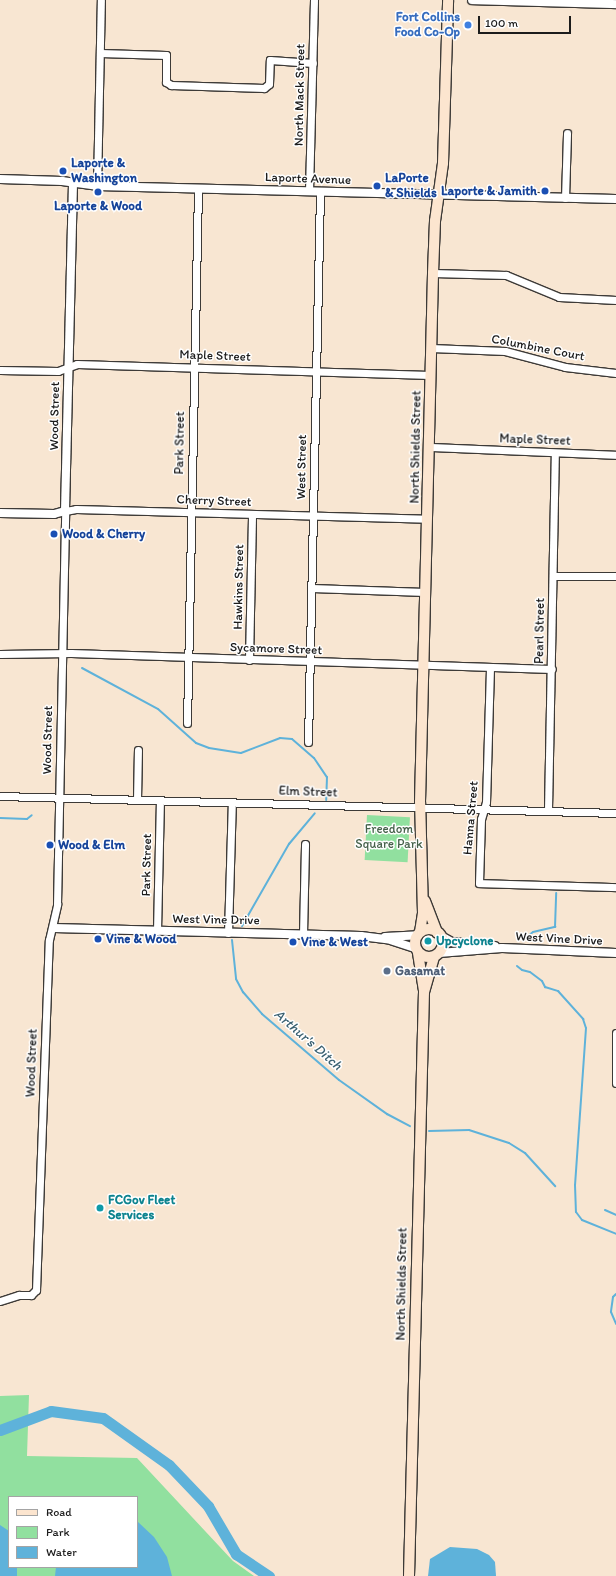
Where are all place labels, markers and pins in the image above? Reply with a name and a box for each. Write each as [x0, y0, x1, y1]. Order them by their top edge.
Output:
place label: Fort Collins Food Co-Op [394, 10, 460, 41]
marker: Fort Collins Food Co-Op [463, 20, 473, 30]
place label: Laporte & Washington [71, 156, 137, 187]
marker: Laporte & Washington [58, 166, 68, 176]
place label: LaPorte & Shields [385, 171, 437, 202]
marker: LaPorte & Shields [372, 181, 382, 191]
place label: Laporte & Jamith [441, 183, 537, 199]
marker: Laporte & Jamith [540, 186, 550, 196]
marker: Laporte & Wood [93, 187, 103, 197]
place label: Laporte & Wood [54, 198, 142, 214]
place label: Wood & Cherry [62, 526, 145, 542]
marker: Wood & Cherry [49, 529, 59, 539]
place label: Wood & Elm [58, 837, 125, 853]
marker: Wood & Elm [45, 840, 55, 850]
place label: Vine & Wood [106, 931, 176, 947]
place label: Upcyclone [436, 933, 494, 949]
marker: Vine & Wood [93, 934, 103, 944]
place label: Vine & West [301, 934, 367, 950]
marker: Upcyclone [423, 936, 433, 946]
marker: Vine & West [288, 937, 298, 947]
place label: Gasamat [395, 963, 445, 979]
marker: Gasamat [382, 966, 392, 976]
place label: FCGov Fleet Services [108, 1193, 175, 1224]
marker: FCGov Fleet Services [95, 1203, 105, 1213]

